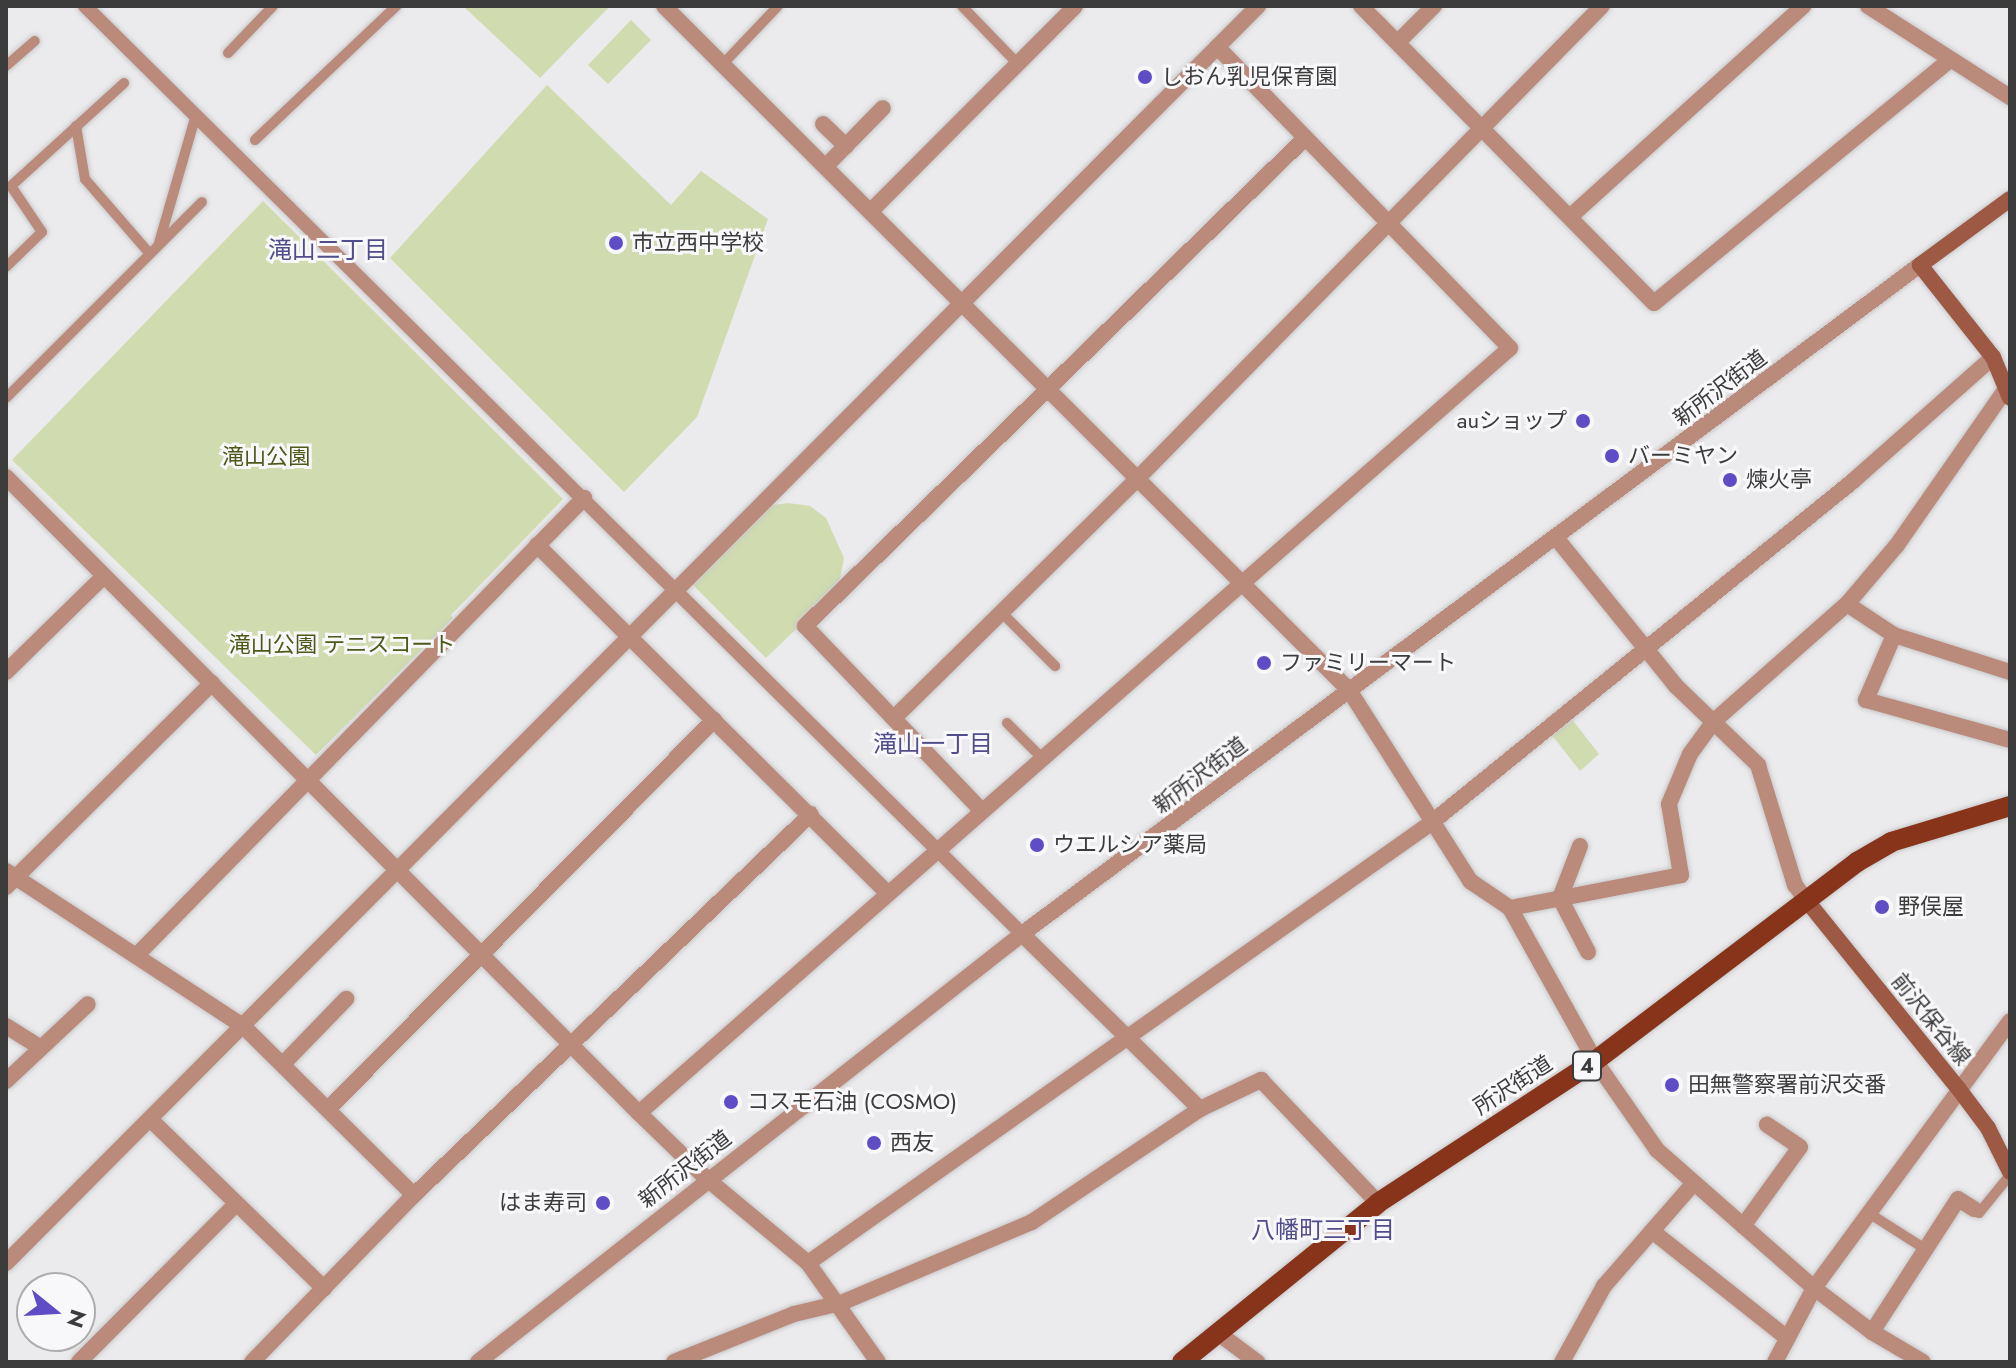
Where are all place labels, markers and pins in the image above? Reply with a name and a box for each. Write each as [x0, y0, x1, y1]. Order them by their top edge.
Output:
place label: しおん乳児保育園 [1161, 64, 1337, 90]
marker: しおん乳児保育園 [1136, 68, 1154, 86]
place label: 市立西中学校 [632, 230, 764, 256]
marker: 市立西中学校 [607, 234, 625, 252]
place label: auショップ [1457, 408, 1567, 434]
marker: auショップ [1574, 412, 1592, 430]
place label: バーミヤン [1628, 443, 1738, 469]
marker: バーミヤン [1603, 447, 1621, 465]
place label: 煉火亭 [1746, 467, 1812, 493]
marker: 煉火亭 [1721, 471, 1739, 489]
place label: ファミリーマート [1280, 650, 1456, 676]
marker: ファミリーマート [1255, 654, 1273, 672]
place label: ウエルシア薬局 [1053, 832, 1207, 858]
marker: ウエルシア薬局 [1028, 836, 1046, 854]
place label: 野俣屋 [1898, 894, 1964, 920]
marker: 野俣屋 [1873, 898, 1891, 916]
place label: 田無警察署前沢交番 [1688, 1072, 1886, 1098]
marker: 田無警察署前沢交番 [1663, 1076, 1681, 1094]
place label: コスモ石油 (COSMO) [747, 1089, 957, 1115]
marker: コスモ石油 (COSMO) [722, 1093, 740, 1111]
place label: 西友 [890, 1130, 934, 1156]
marker: 西友 [865, 1134, 883, 1152]
place label: はま寿司 [499, 1190, 587, 1216]
marker: はま寿司 [594, 1194, 612, 1212]

